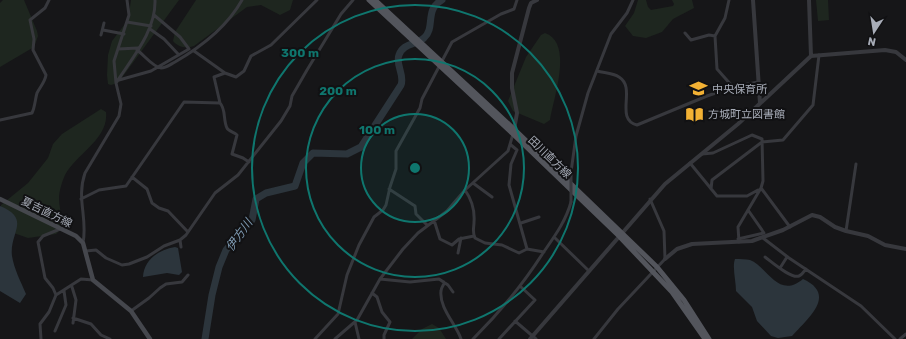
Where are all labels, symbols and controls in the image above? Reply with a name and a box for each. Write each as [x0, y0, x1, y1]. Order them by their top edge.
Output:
north arrow [854, 12, 894, 52]
text: N [867, 34, 877, 48]
text: 300 m [281, 46, 319, 60]
school or university icon: 中央保育所 [689, 79, 709, 99]
place label: 中央保育所 [712, 83, 768, 96]
text: 200 m [319, 84, 357, 98]
library icon: 方城町立図書館 [685, 104, 705, 124]
place label: 方城町立図書館 [708, 108, 785, 121]
text: 100 m [359, 123, 395, 137]
street label: 田川直方線 [525, 134, 574, 181]
centre of rings [408, 161, 422, 175]
street label: 夏吉直方線 [19, 195, 74, 230]
water label: 伊方川 [223, 215, 256, 254]

